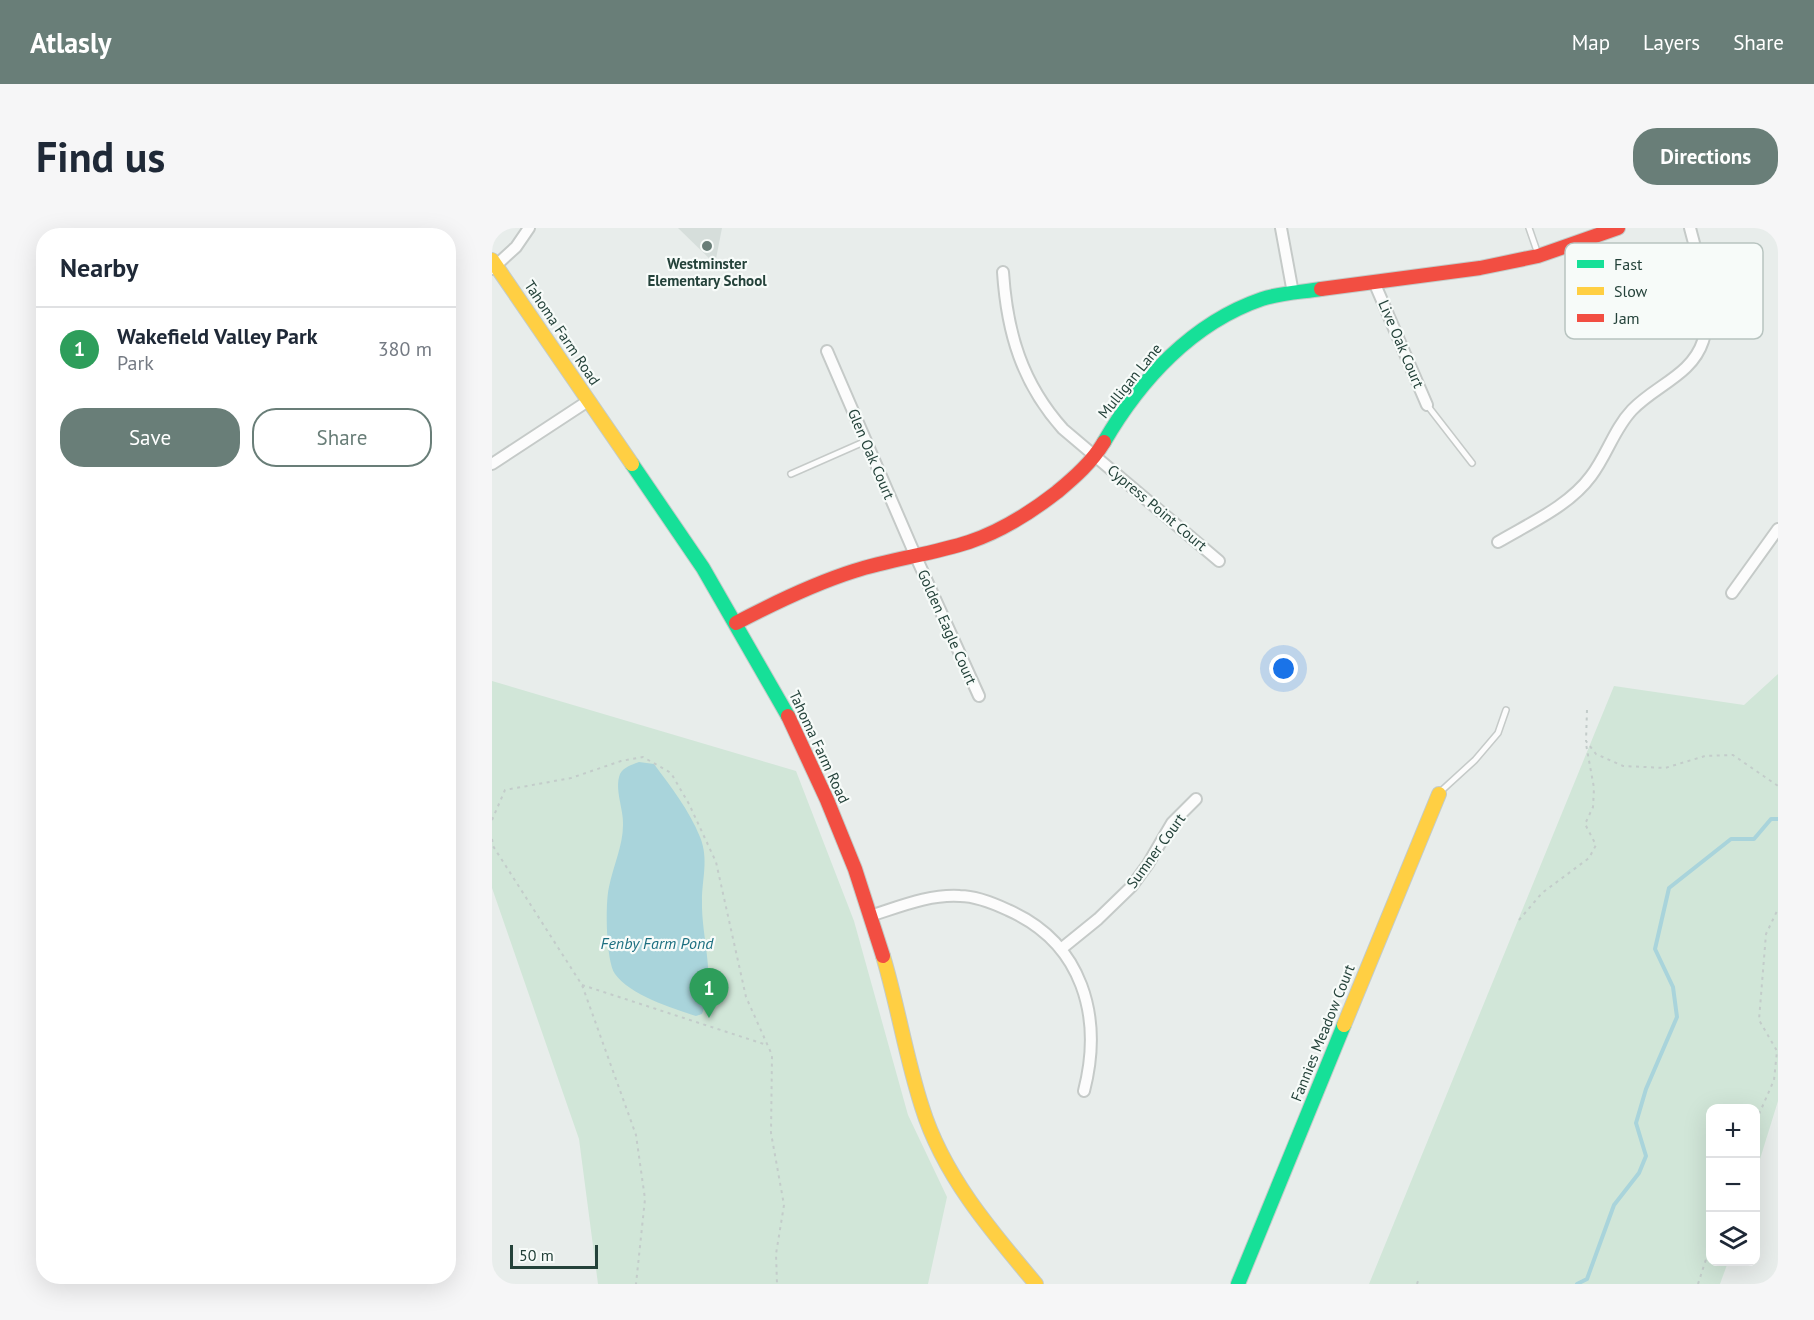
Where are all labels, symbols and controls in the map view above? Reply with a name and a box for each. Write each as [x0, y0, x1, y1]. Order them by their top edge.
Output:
text: Atlasly [30, 24, 112, 61]
text: Map [1572, 29, 1610, 56]
text: Layers [1643, 29, 1700, 56]
text: Share [1733, 29, 1784, 56]
button: Directions [1633, 128, 1778, 185]
text: Find us [36, 129, 165, 184]
marker: Westminster Elementary School [700, 239, 714, 253]
legend [1565, 243, 1763, 339]
text: Nearby [60, 251, 138, 284]
place label: Westminster Elementary School [647, 254, 767, 290]
text: Fast [1614, 254, 1643, 274]
street label: Tahoma Farm Road [520, 277, 604, 389]
text: Slow [1614, 281, 1648, 301]
street label: Live Oak Court [1374, 297, 1429, 391]
text: Jam [1613, 308, 1640, 328]
text: Wakefield Valley Park [117, 322, 318, 350]
text: 1 [74, 336, 85, 362]
text: 380 m [378, 336, 432, 362]
street label: Mulligan Lane [1094, 339, 1166, 422]
text: Park [117, 350, 154, 376]
street label: Glen Oak Court [844, 406, 899, 502]
button: Save [60, 408, 240, 467]
button: Share [252, 408, 432, 467]
street label: Cypress Point Court [1104, 460, 1211, 555]
street label: Golden Eagle Court [914, 566, 981, 687]
your location [1269, 654, 1298, 683]
street label: Tahoma Farm Road [785, 687, 854, 806]
street label: Sumner Court [1122, 810, 1189, 892]
water label: Fenby Farm Pond [601, 933, 714, 953]
street label: Fannies Meadow Court [1286, 962, 1359, 1104]
pin: 1 [690, 968, 728, 1018]
map controls [1706, 1104, 1760, 1266]
button: + [1706, 1104, 1760, 1158]
button: − [1706, 1158, 1760, 1212]
button: layers [1706, 1212, 1760, 1266]
scale bar [510, 1242, 598, 1270]
text: 50 m [519, 1245, 554, 1265]

